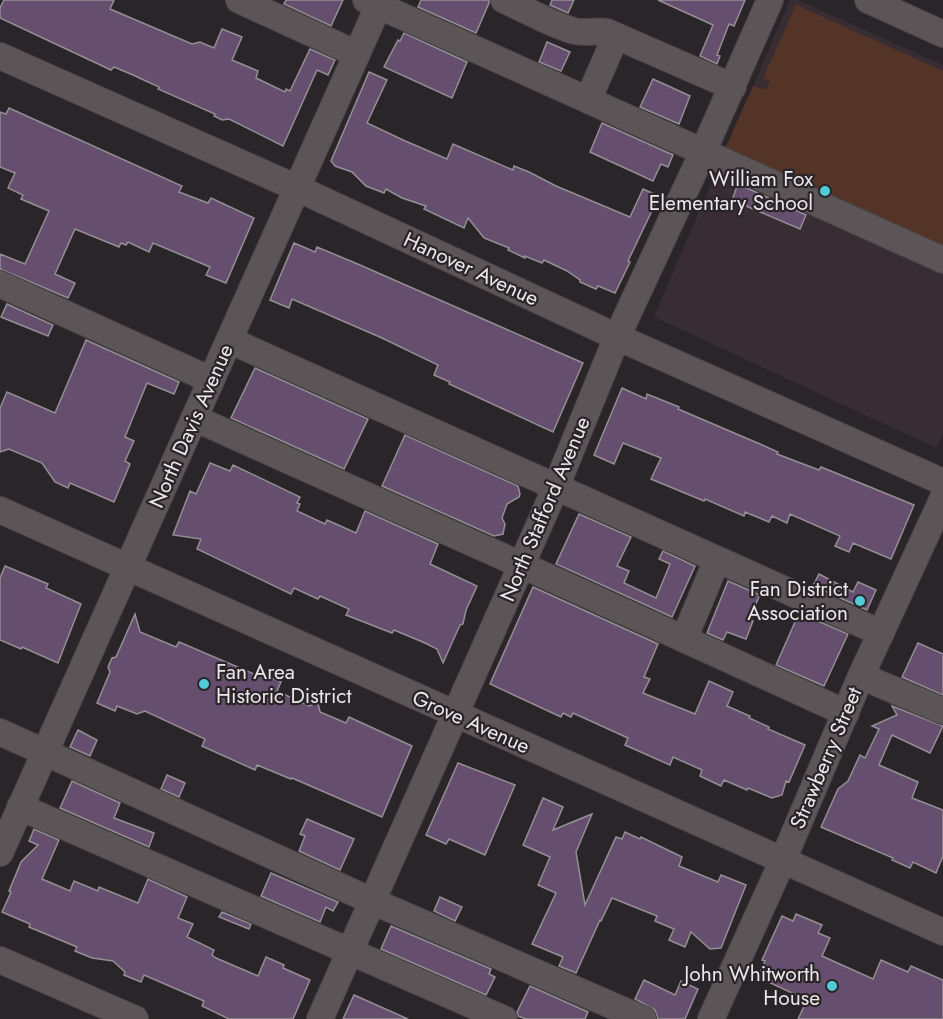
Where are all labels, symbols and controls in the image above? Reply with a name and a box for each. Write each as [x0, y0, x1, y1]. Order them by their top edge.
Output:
place label: William Fox Elementary School [649, 164, 813, 218]
marker: William Fox Elementary School [818, 184, 832, 198]
street label: Hanover Avenue [399, 225, 544, 314]
street label: North Davis Avenue [141, 339, 241, 513]
street label: North Stafford Avenue [492, 412, 598, 606]
place label: Fan District Association [747, 574, 848, 628]
marker: Fan District Association [853, 594, 867, 608]
place label: Fan Area Historic District [216, 657, 351, 711]
marker: Fan Area Historic District [197, 677, 211, 691]
street label: Strawberry Street [783, 682, 869, 834]
street label: Grove Avenue [407, 683, 535, 761]
place label: John Whitworth House [681, 959, 820, 1013]
marker: John Whitworth House [825, 979, 839, 993]

